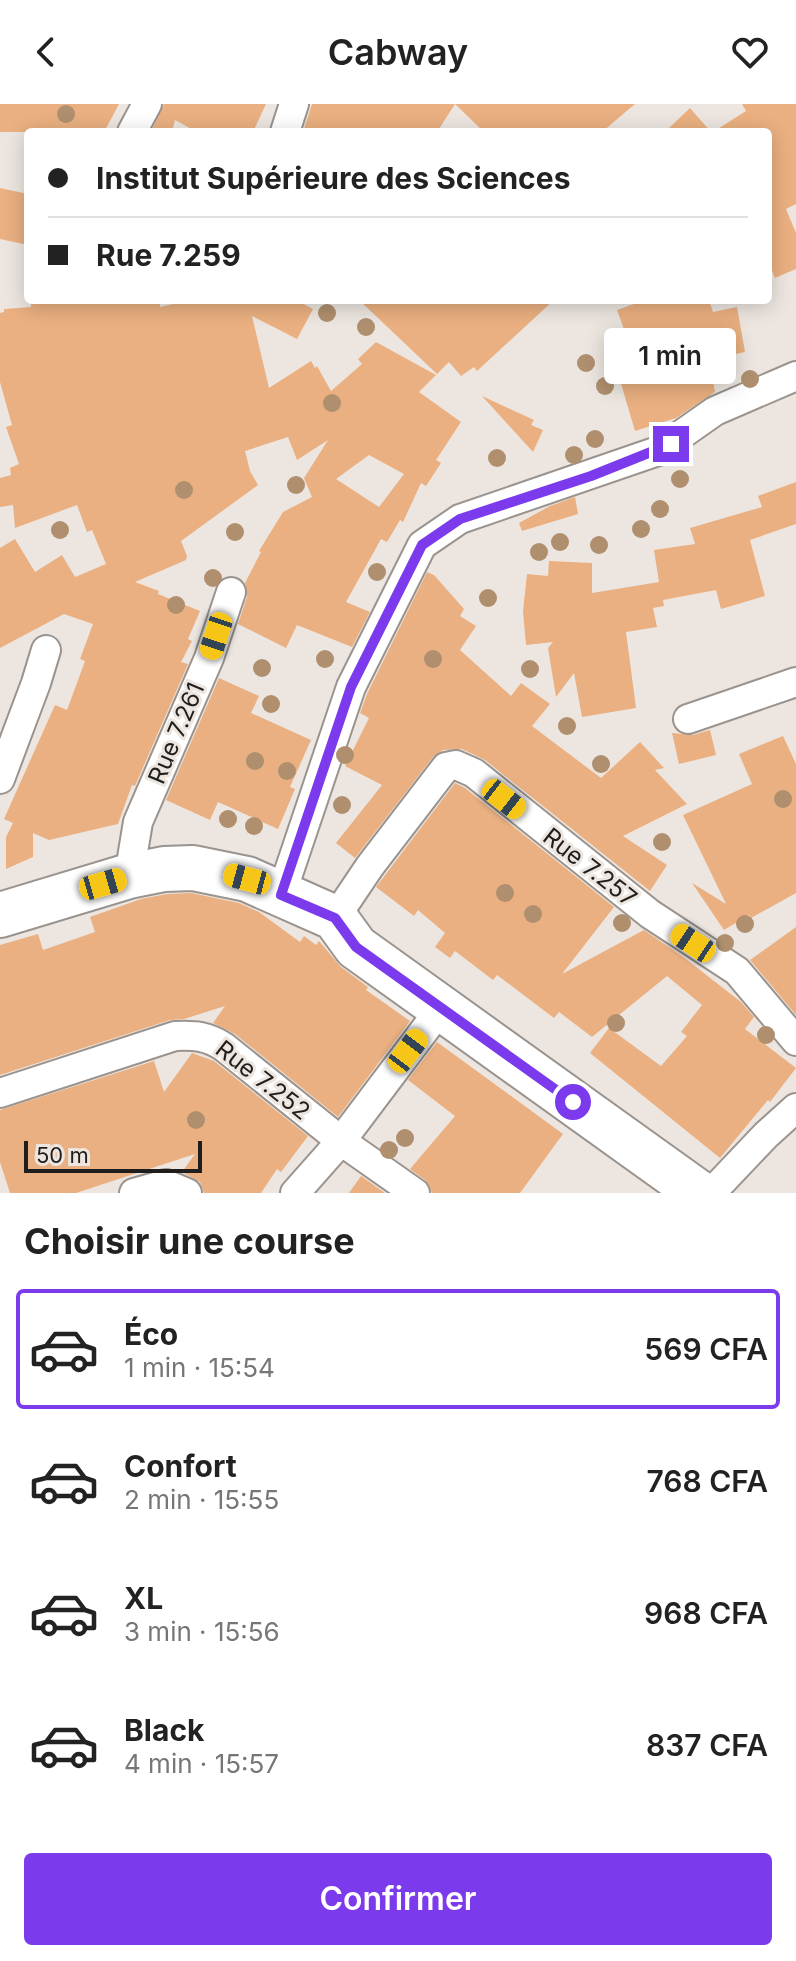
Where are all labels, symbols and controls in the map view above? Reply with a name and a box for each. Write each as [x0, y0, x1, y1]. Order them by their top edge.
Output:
icon: back [24, 30, 68, 74]
text: Cabway [328, 30, 468, 74]
icon: heart [728, 30, 772, 74]
text: Institut Supérieure des Sciences [96, 160, 570, 196]
text: Rue 7.259 [96, 237, 241, 273]
callout: 1 min [605, 328, 737, 384]
text: 1 min [638, 340, 702, 371]
route end [653, 426, 689, 462]
car [197, 609, 235, 663]
street label: Rue 7.261 [142, 678, 210, 788]
car [478, 775, 530, 823]
street label: Rue 7.257 [537, 822, 643, 912]
car [221, 861, 273, 897]
car [77, 866, 129, 902]
car [666, 920, 720, 966]
car [384, 1025, 432, 1077]
street label: Rue 7.252 [210, 1034, 316, 1126]
route start [555, 1084, 591, 1120]
scale bar [24, 1137, 202, 1173]
text: 50 m [36, 1142, 89, 1168]
text: Choisir une course [24, 1219, 355, 1263]
icon: car [28, 1313, 100, 1385]
text: Éco [124, 1316, 178, 1352]
text: 569 CFA [644, 1331, 768, 1367]
text: 1 min · 15:54 [124, 1352, 275, 1383]
icon: car [28, 1445, 100, 1517]
text: Confort [124, 1448, 237, 1484]
text: 768 CFA [646, 1463, 768, 1499]
text: 2 min · 15:55 [124, 1484, 279, 1515]
icon: car [28, 1577, 100, 1649]
text: XL [124, 1580, 163, 1616]
text: 968 CFA [644, 1595, 768, 1631]
text: 3 min · 15:56 [124, 1616, 280, 1647]
icon: car [28, 1709, 100, 1781]
text: Black [124, 1712, 204, 1748]
text: 837 CFA [646, 1727, 768, 1763]
text: 4 min · 15:57 [124, 1748, 279, 1779]
button: Confirmer [24, 1853, 772, 1945]

